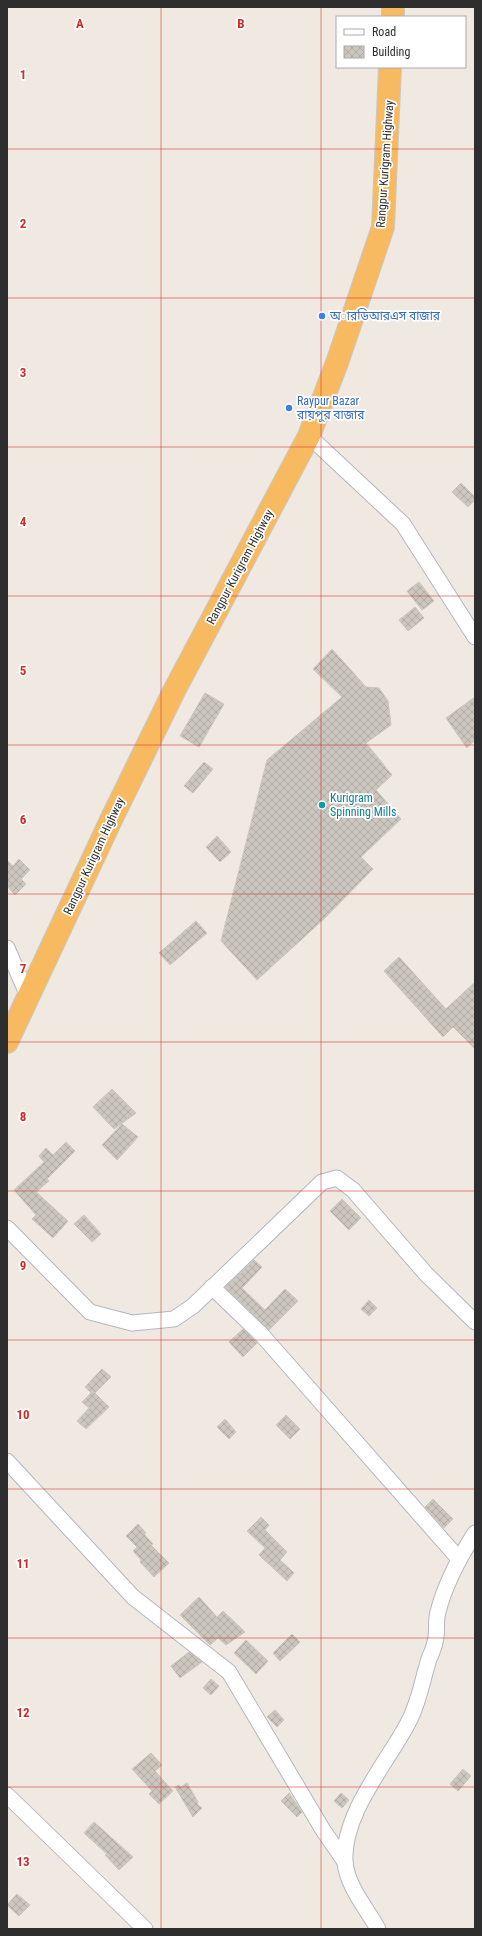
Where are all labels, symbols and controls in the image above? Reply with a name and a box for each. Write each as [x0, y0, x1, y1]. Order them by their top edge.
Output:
text: A [76, 16, 84, 31]
text: B [237, 16, 245, 31]
legend [336, 16, 466, 68]
text: Road [372, 25, 396, 39]
text: Building [372, 45, 410, 59]
text: 1 [20, 67, 26, 82]
street label: Rangpur Kurigram Highway [374, 100, 396, 228]
text: 2 [20, 216, 27, 231]
place label: অারডিআরএস বাজার [329, 308, 441, 323]
marker: অারডিআরএস বাজার [317, 311, 327, 321]
text: 3 [20, 365, 26, 380]
place label: Raypur Bazar রায়পুর বাজার [296, 394, 365, 423]
marker: Raypur Bazar রায়পুর বাজার [284, 403, 294, 413]
street label: Rangpur Kurigram Highway [204, 507, 276, 627]
text: 4 [20, 514, 27, 529]
text: 5 [20, 663, 27, 678]
place label: Kurigram Spinning Mills [330, 791, 397, 819]
street label: Rangpur Kurigram Highway [61, 795, 127, 917]
marker: Kurigram Spinning Mills [317, 800, 327, 810]
text: 6 [20, 812, 27, 827]
text: 7 [20, 961, 27, 976]
text: 8 [20, 1109, 26, 1124]
text: 9 [20, 1258, 26, 1273]
text: 10 [16, 1407, 30, 1422]
text: 11 [16, 1556, 30, 1571]
text: 12 [16, 1705, 30, 1720]
text: 13 [16, 1854, 30, 1869]

